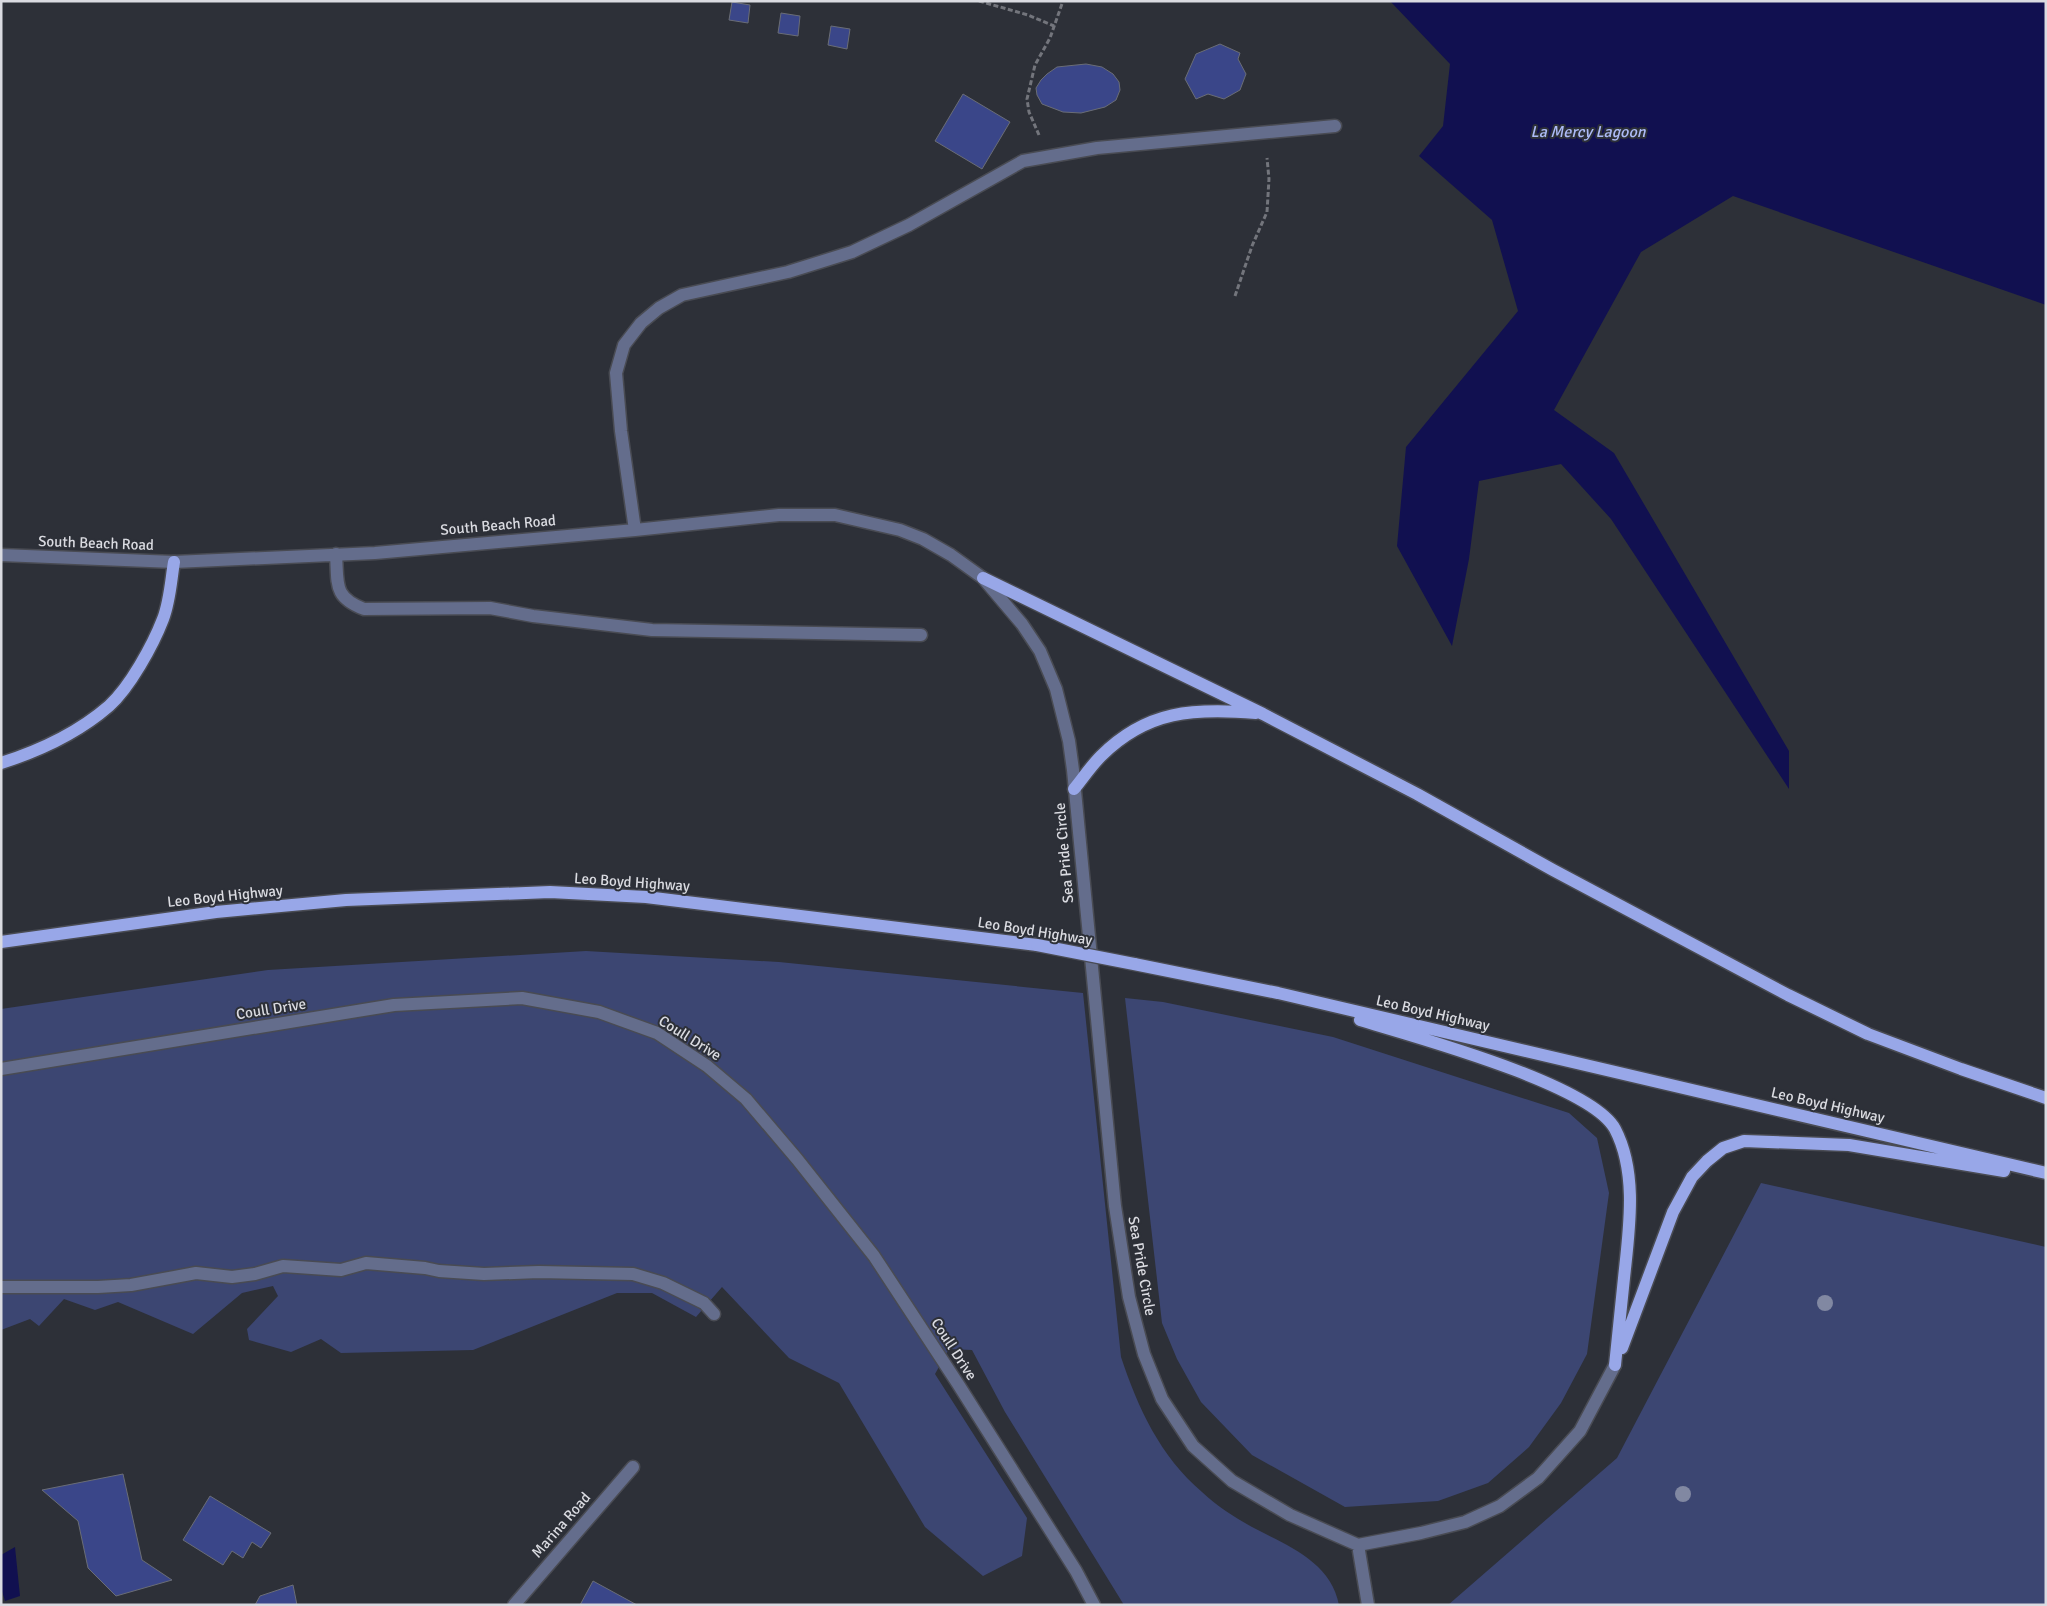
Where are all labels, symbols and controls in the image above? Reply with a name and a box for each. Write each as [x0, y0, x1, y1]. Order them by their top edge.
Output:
water label: La Mercy Lagoon [1531, 122, 1647, 142]
street label: South Beach Road [440, 511, 557, 539]
street label: South Beach Road [38, 532, 154, 554]
street label: Sea Pride Circle [1051, 802, 1077, 904]
street label: Leo Boyd Highway [574, 869, 690, 895]
street label: Leo Boyd Highway [166, 881, 284, 911]
street label: Leo Boyd Highway [976, 913, 1094, 949]
street label: Leo Boyd Highway [1374, 991, 1492, 1035]
street label: Coull Drive [235, 995, 307, 1023]
street label: Coull Drive [655, 1012, 725, 1064]
street label: Leo Boyd Highway [1769, 1083, 1887, 1127]
street label: Sea Pride Circle [1124, 1215, 1160, 1317]
street label: Coull Drive [927, 1315, 981, 1383]
street label: Marina Road [528, 1489, 594, 1561]

